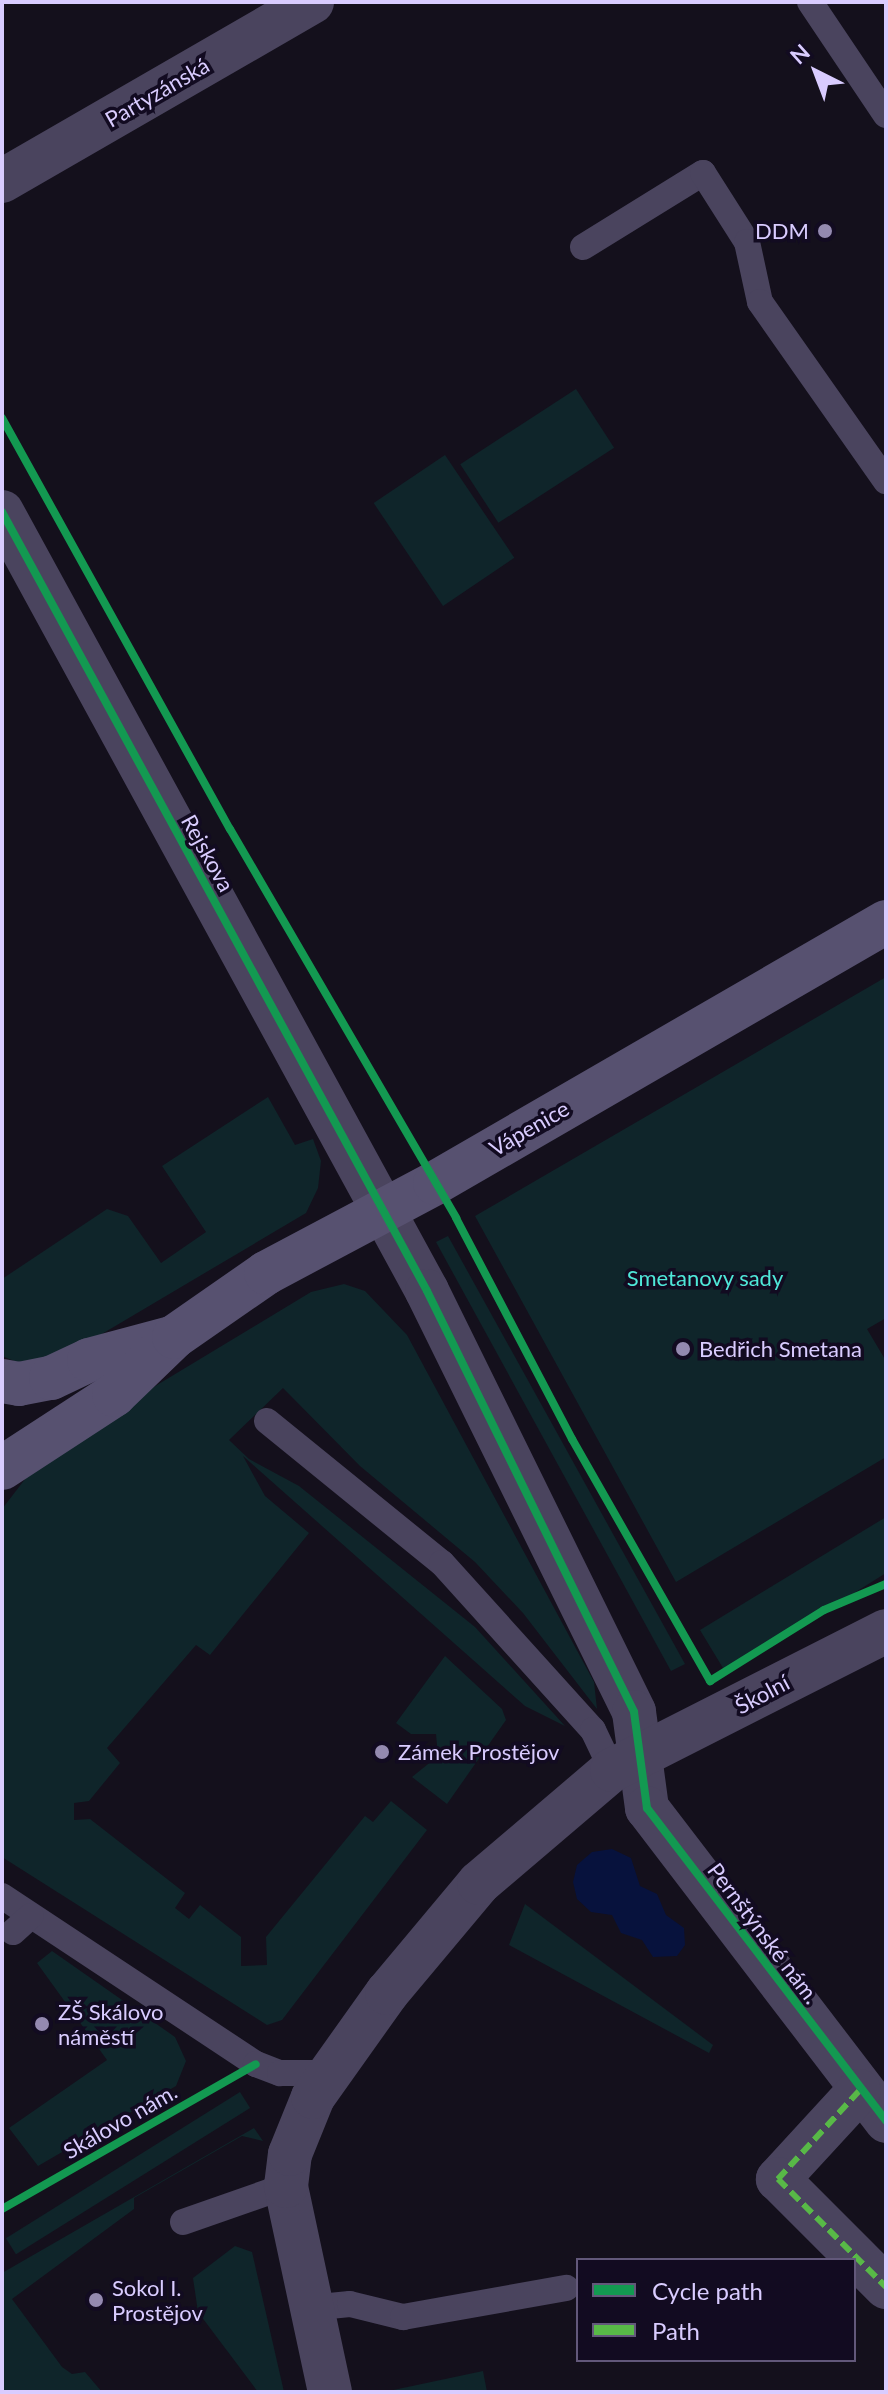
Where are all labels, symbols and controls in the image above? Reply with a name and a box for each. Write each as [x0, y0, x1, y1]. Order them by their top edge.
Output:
north arrow [776, 32, 856, 112]
text: N [784, 38, 815, 70]
street label: Partyzánská [100, 52, 214, 132]
place label: DDM [755, 218, 809, 244]
marker: DDM [816, 222, 834, 240]
street label: Rejskova [176, 810, 240, 896]
street label: Vápenice [484, 1095, 574, 1161]
park label: Smetanovy sady [626, 1265, 784, 1291]
place label: Bedřich Smetana [699, 1336, 862, 1362]
marker: Bedřich Smetana [674, 1340, 692, 1358]
street label: Školní [730, 1669, 794, 1719]
place label: Zámek Prostějov [398, 1739, 559, 1765]
marker: Zámek Prostějov [373, 1743, 391, 1761]
street label: Pernštýnské nám. [702, 1857, 826, 2009]
place label: ZŠ Skálovo náměstí [58, 1998, 164, 2050]
marker: ZŠ Skálovo náměstí [33, 2015, 51, 2033]
street label: Skálovo nám. [58, 2078, 182, 2164]
legend [576, 2258, 856, 2362]
place label: Sokol I. Prostějov [112, 2274, 203, 2326]
text: Cycle path [652, 2276, 763, 2305]
marker: Sokol I. Prostějov [87, 2291, 105, 2309]
text: Path [652, 2316, 700, 2345]

